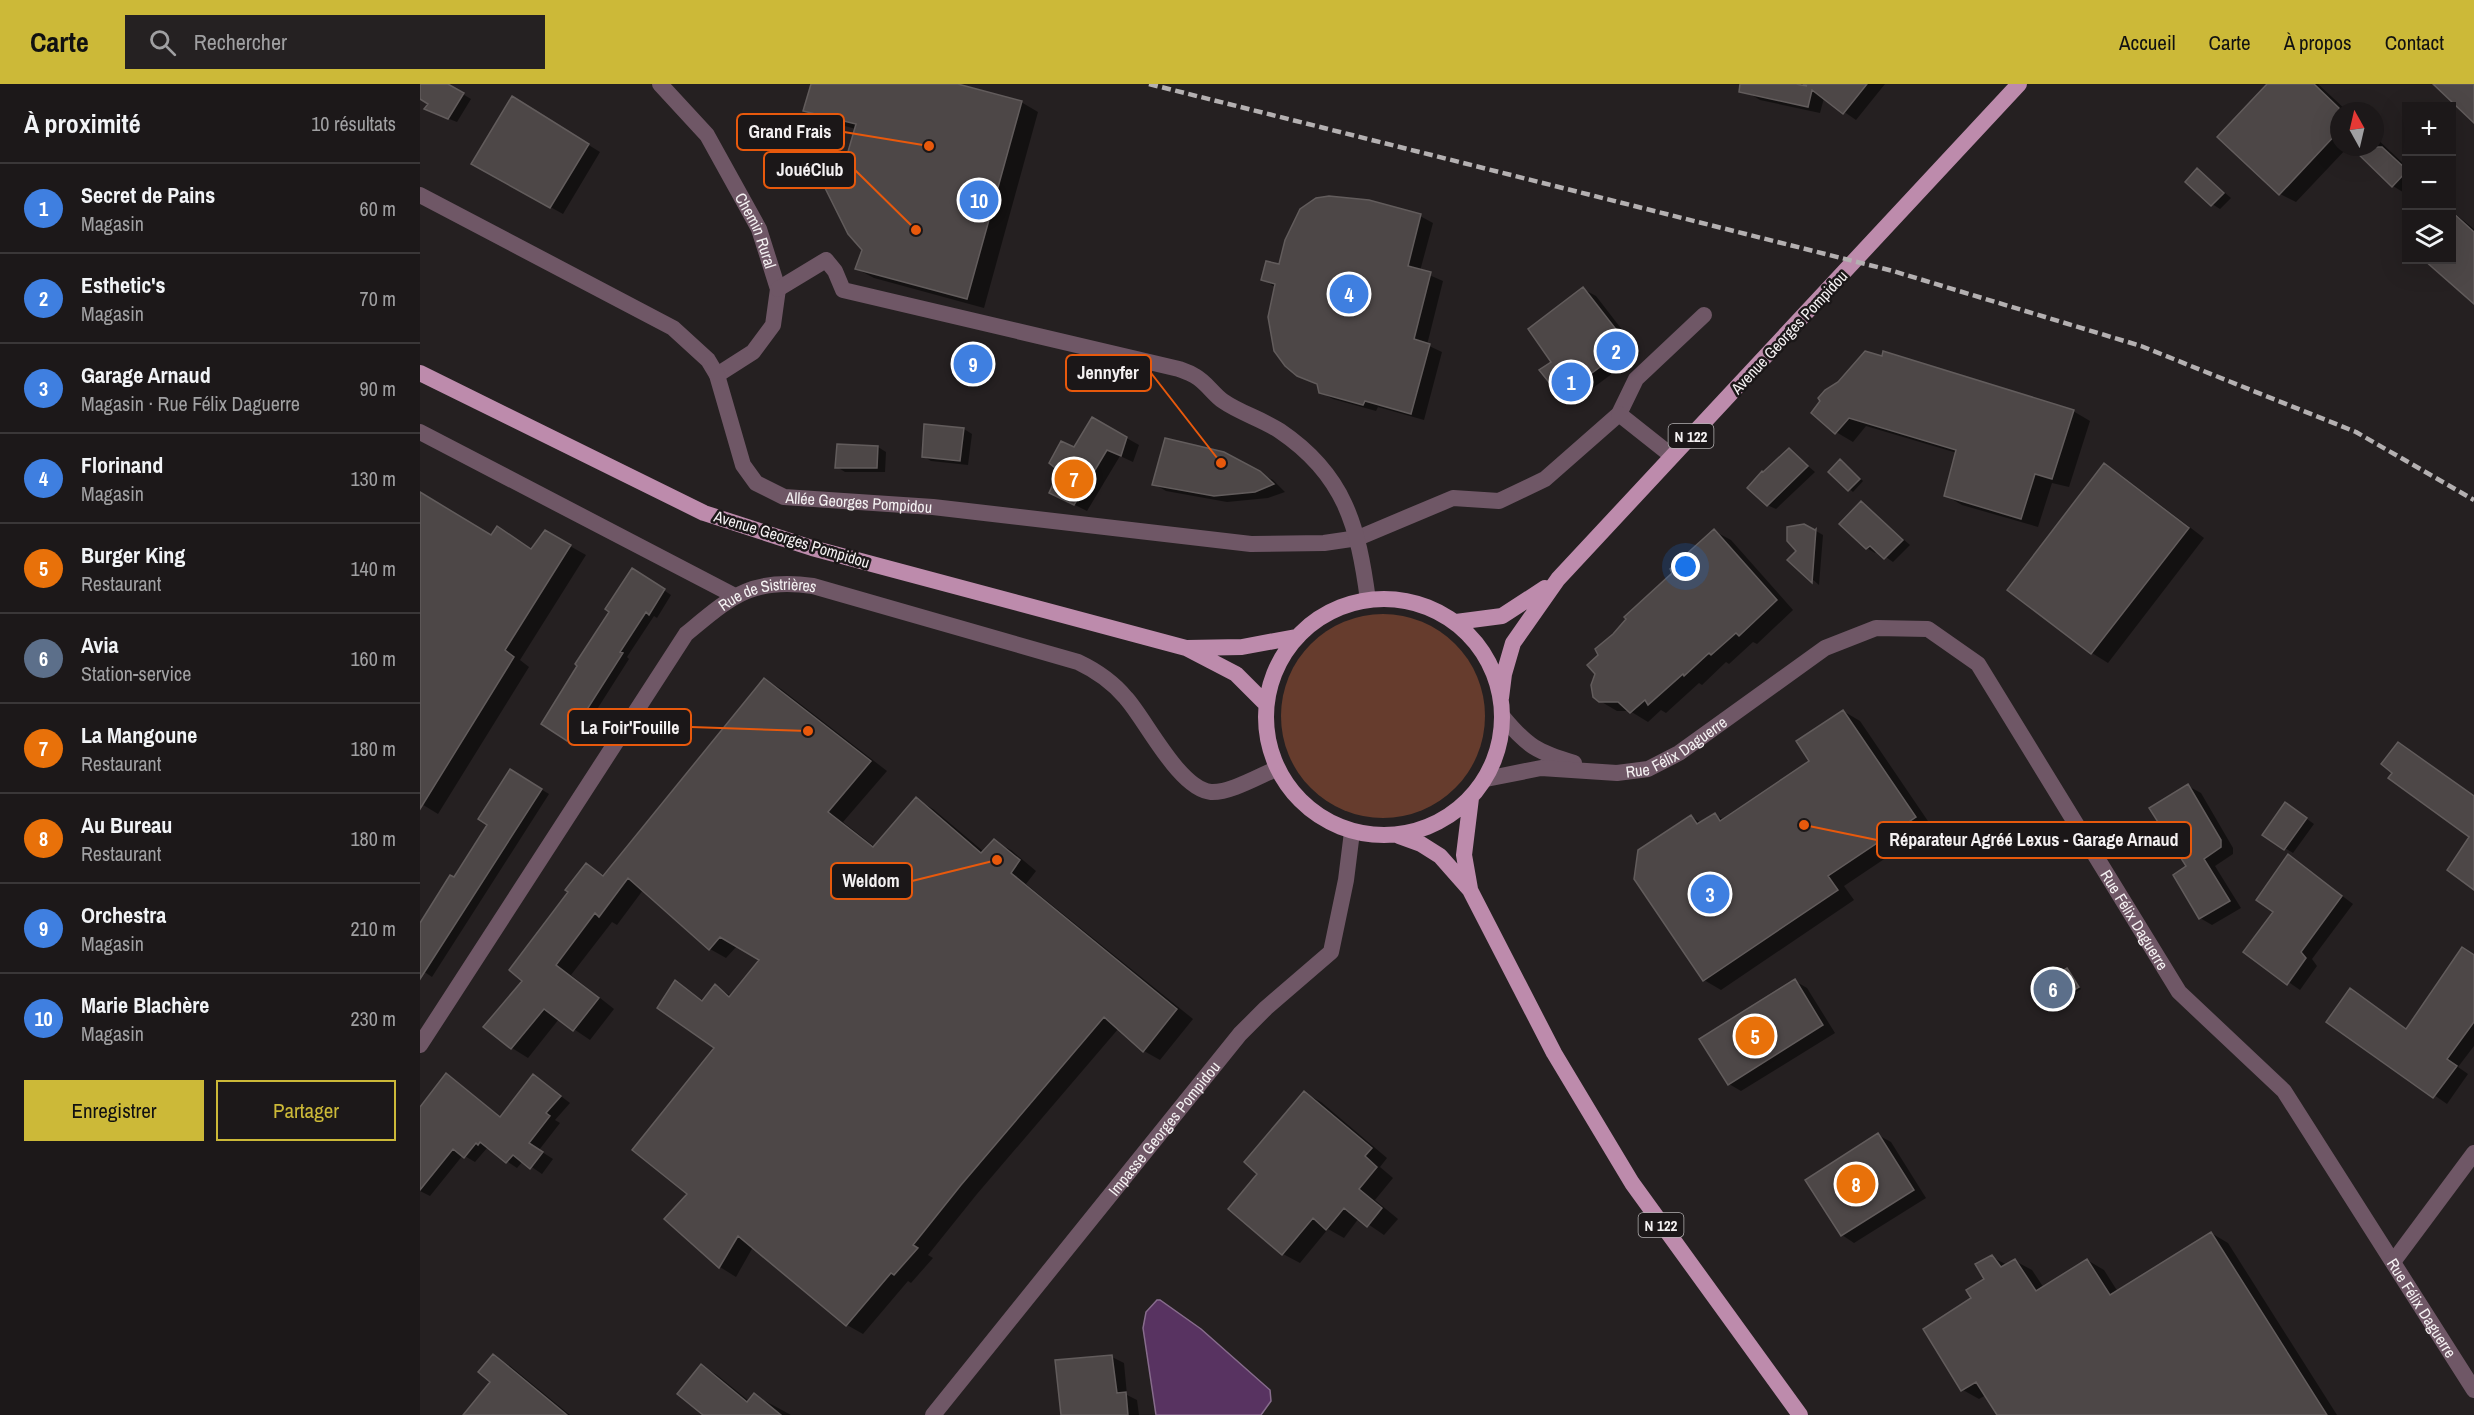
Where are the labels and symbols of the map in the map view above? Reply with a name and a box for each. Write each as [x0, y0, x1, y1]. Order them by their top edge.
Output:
north arrow [2330, 102, 2384, 156]
callout: Grand Frais [737, 114, 844, 150]
text: Grand Frais [749, 119, 831, 144]
callout: JouéClub [764, 152, 855, 188]
text: JouéClub [776, 157, 844, 182]
pin: 10 [960, 178, 998, 222]
street label: Chemin Rural [730, 188, 782, 271]
street label: Avenue Georges Pompidou [1725, 265, 1852, 399]
pin: 4 [1330, 272, 1368, 316]
pin: 2 [1596, 328, 1636, 374]
pin: 9 [954, 342, 992, 386]
callout: Jennyfer [1066, 355, 1151, 391]
text: Jennyfer [1077, 360, 1139, 385]
pin: 1 [1552, 360, 1590, 404]
road number: N 122 [1668, 424, 1714, 448]
pin: 7 [1054, 456, 1094, 502]
street label: Allée Georges Pompidou [784, 486, 933, 518]
street label: Avenue Georges Pompidou [711, 505, 873, 573]
your location [1671, 552, 1700, 581]
street label: Rue de Sistrières [714, 573, 820, 616]
callout: La Foir'Fouille [568, 709, 691, 745]
street label: Rue Félix Daguerre [1624, 711, 1731, 783]
text: La Foir'Fouille [581, 715, 679, 740]
callout: Réparateur Agréé Lexus - Garage Arnaud [1877, 822, 2191, 858]
text: Réparateur Agréé Lexus - Garage Arnaud [1889, 827, 2179, 852]
callout: Weldom [831, 863, 912, 899]
street label: Rue Félix Daguerre [2096, 865, 2174, 974]
text: Weldom [842, 868, 900, 893]
pin: 3 [1690, 872, 1730, 916]
pin: 6 [2034, 966, 2072, 1012]
pin: 5 [1736, 1014, 1774, 1058]
street label: Impasse Georges Pompidou [1103, 1056, 1225, 1200]
pin: 8 [1836, 1162, 1876, 1206]
road number: N 122 [1638, 1213, 1684, 1237]
street label: Rue Félix Daguerre [2382, 1254, 2462, 1362]

